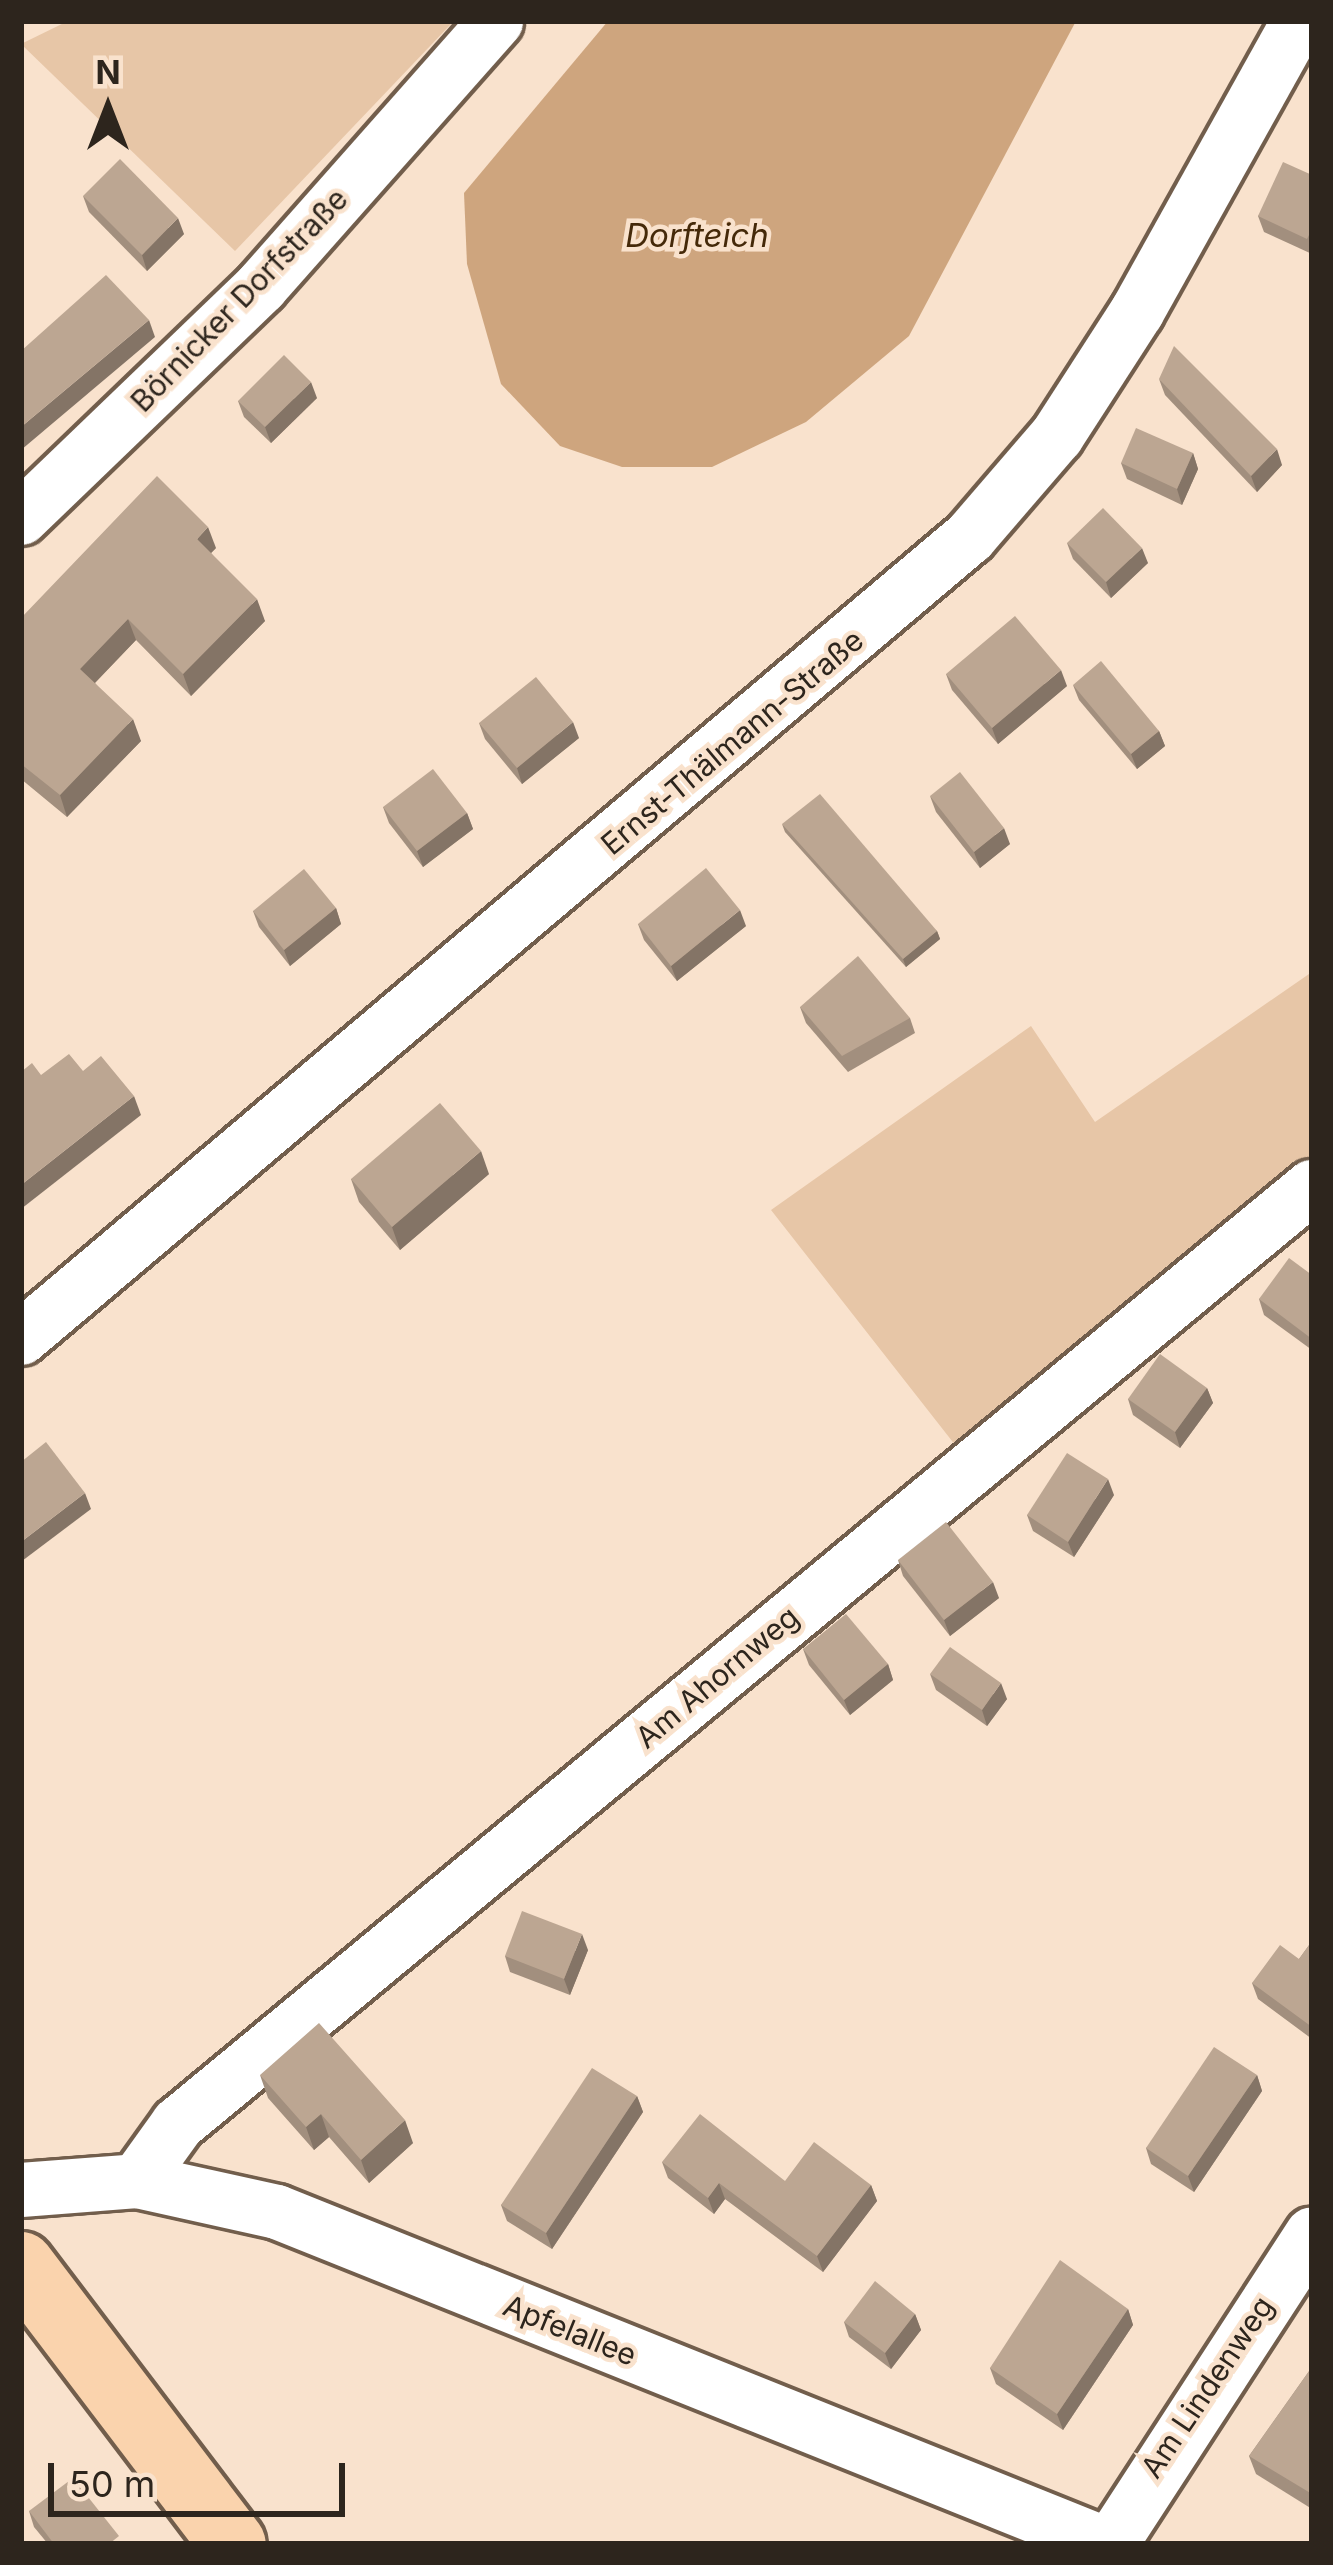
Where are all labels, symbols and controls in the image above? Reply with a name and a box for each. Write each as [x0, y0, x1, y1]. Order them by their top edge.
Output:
north arrow [48, 48, 168, 168]
text: N [95, 52, 121, 92]
street label: Börnicker Dorfstraße [123, 181, 355, 419]
water label: Dorfteich [625, 216, 769, 256]
street label: Ernst-Thälmann-Straße [594, 622, 870, 862]
street label: Am Ahornweg [628, 1599, 806, 1755]
street label: Apfelallee [498, 2287, 642, 2373]
street label: Am Lindenweg [1133, 2290, 1281, 2484]
scale bar [54, 2439, 351, 2513]
text: 50 m [69, 2462, 155, 2506]

